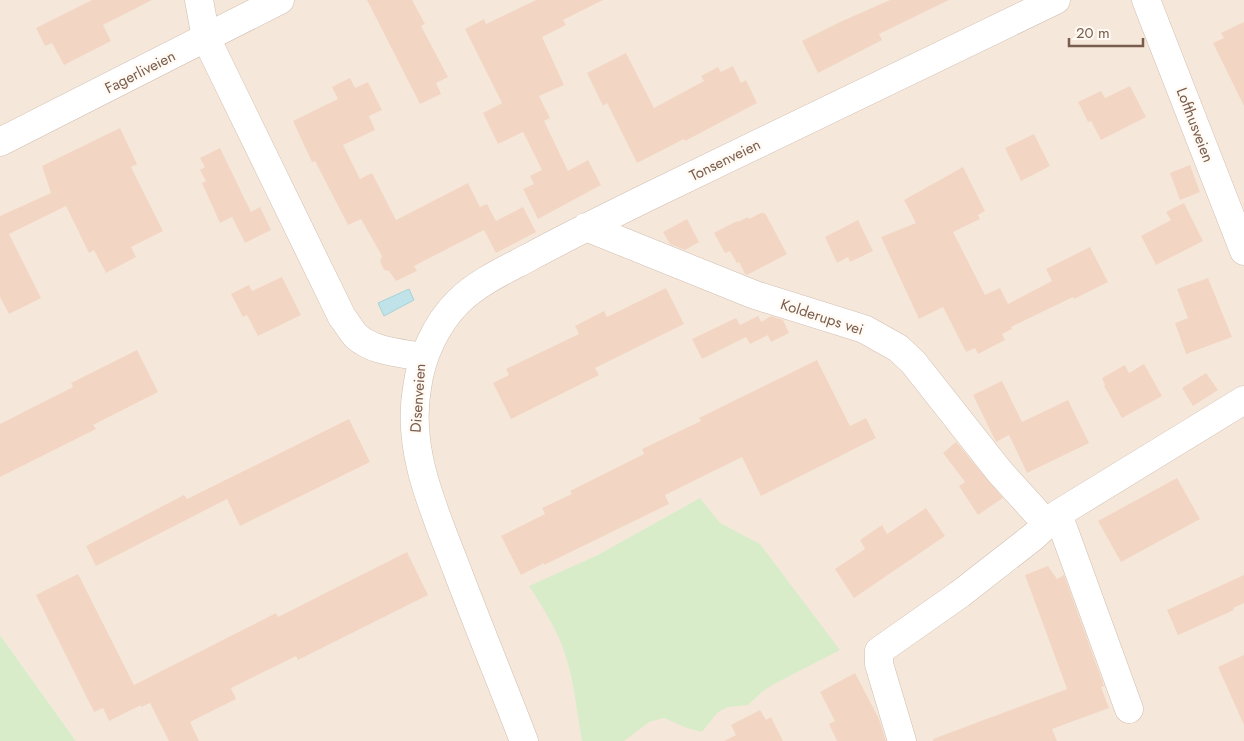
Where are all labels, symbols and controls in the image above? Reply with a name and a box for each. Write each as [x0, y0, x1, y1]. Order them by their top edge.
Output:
scale bar [1069, 15, 1143, 47]
text: 20 m [1076, 22, 1110, 44]
street label: Fagerliveien [101, 45, 179, 99]
street label: Lofthusveien [1171, 85, 1219, 165]
street label: Tonsenveien [686, 133, 764, 187]
street label: Kolderups vei [778, 293, 866, 341]
street label: Disenveien [405, 363, 431, 433]

